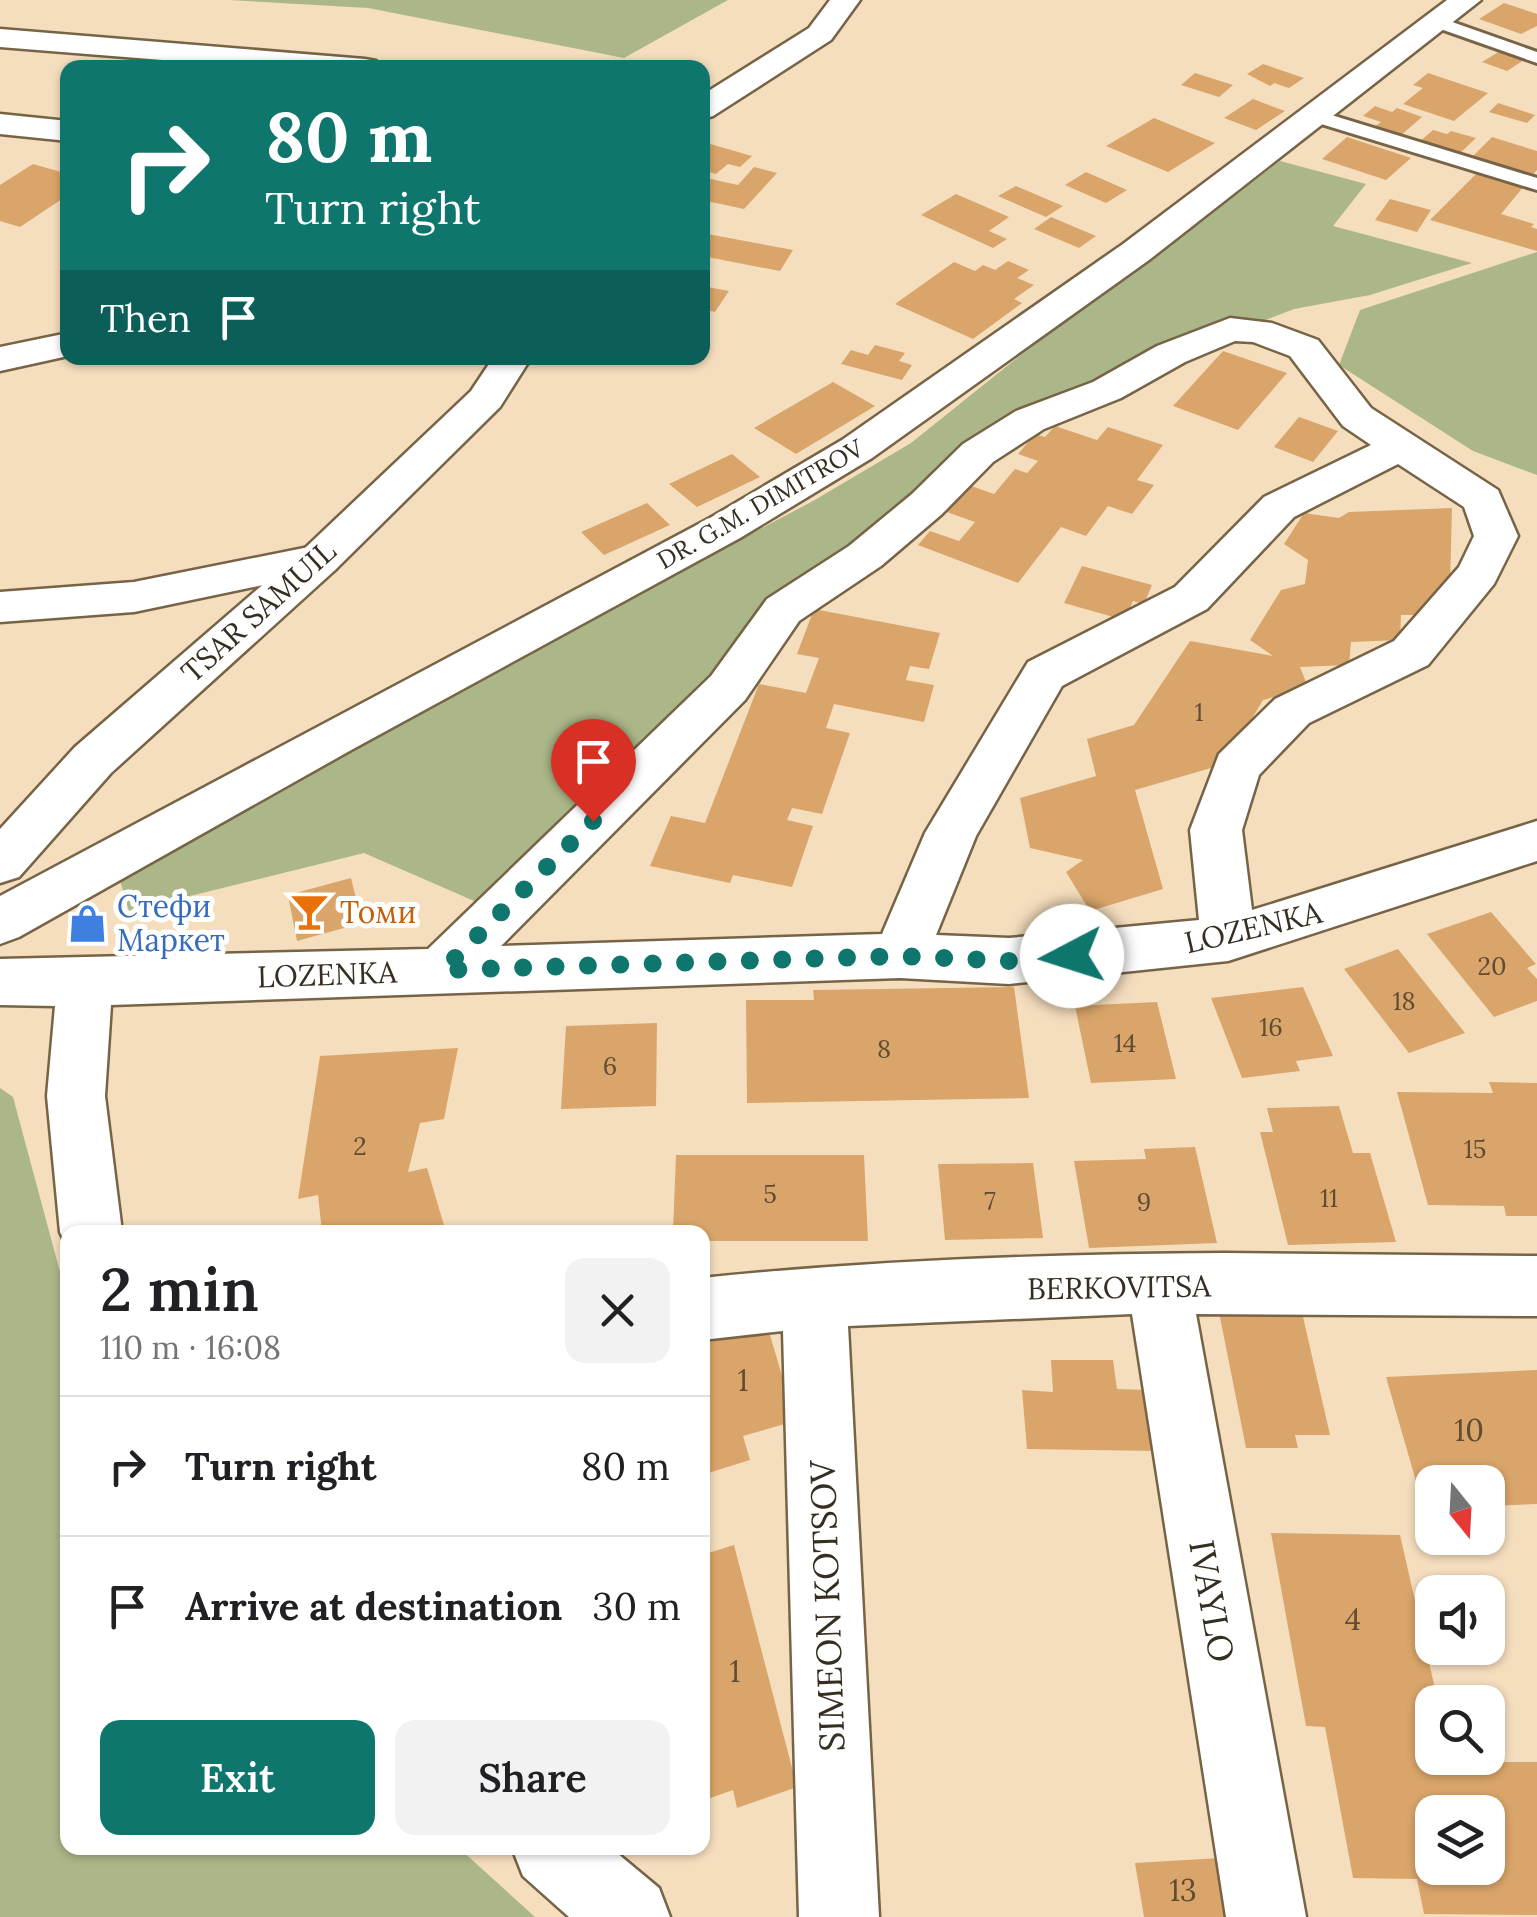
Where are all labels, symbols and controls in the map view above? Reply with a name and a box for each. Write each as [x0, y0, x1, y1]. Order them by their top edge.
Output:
text: 80 m [265, 92, 432, 181]
icon: right [100, 100, 230, 230]
text: Turn right [265, 179, 481, 236]
icon: arrive [211, 290, 266, 345]
text: Then [100, 294, 191, 342]
street label: DR. G.M. DIMITROV [651, 432, 870, 576]
street label: TSAR SAMUIL [173, 532, 343, 690]
house number: 1 [1194, 696, 1204, 728]
pin [551, 719, 636, 822]
icon: arrive [566, 734, 621, 789]
place label: Стефи Маркет [117, 887, 225, 959]
bar icon: Томи [289, 891, 331, 933]
place label: Томи [340, 893, 416, 931]
street label: LOZENKA [1181, 893, 1326, 961]
shop icon: Стефи Маркет [66, 902, 108, 944]
position arrow [1020, 904, 1124, 1008]
house number: 20 [1478, 950, 1506, 982]
street label: LOZENKA [257, 953, 399, 995]
house number: 18 [1392, 985, 1416, 1017]
house number: 16 [1259, 1011, 1283, 1043]
house number: 14 [1114, 1027, 1136, 1059]
house number: 8 [877, 1033, 891, 1065]
house number: 6 [603, 1050, 617, 1082]
house number: 2 [353, 1130, 367, 1162]
house number: 15 [1464, 1133, 1486, 1165]
house number: 5 [763, 1178, 777, 1210]
house number: 11 [1320, 1182, 1338, 1214]
house number: 7 [984, 1185, 996, 1217]
house number: 9 [1137, 1186, 1151, 1218]
text: 2 min [100, 1251, 259, 1327]
button: close [565, 1258, 670, 1363]
street label: BERKOVITSA [1027, 1266, 1212, 1308]
text: 110 m · 16:08 [100, 1327, 281, 1368]
house number: 1 [738, 1361, 748, 1399]
house number: 10 [1454, 1411, 1484, 1449]
icon: right [100, 1439, 155, 1494]
text: Turn right [185, 1442, 376, 1490]
text: 80 m [581, 1442, 670, 1490]
street label: SIMEON KOTSOV [799, 1458, 855, 1753]
north arrow [1415, 1465, 1505, 1555]
map controls [1415, 1465, 1505, 1885]
street label: IVAYLO [1179, 1536, 1245, 1666]
button: sound [1415, 1575, 1505, 1665]
icon: arrive [100, 1579, 155, 1634]
text: Arrive at destination [185, 1582, 562, 1630]
text: 30 m [592, 1582, 681, 1630]
house number: 4 [1345, 1600, 1361, 1638]
house number: 1 [730, 1652, 740, 1690]
button: search [1415, 1685, 1505, 1775]
button: Exit [100, 1720, 375, 1835]
button: Share [395, 1720, 670, 1835]
button: layers [1415, 1795, 1505, 1885]
house number: 13 [1169, 1871, 1197, 1909]

